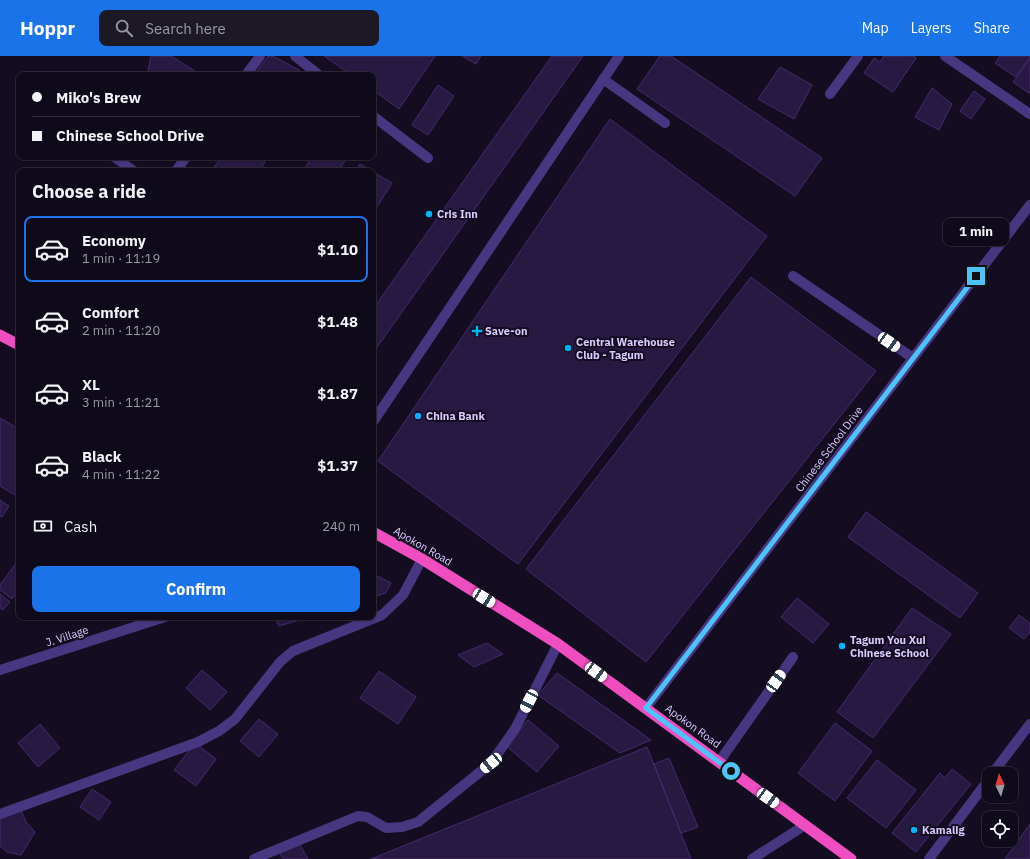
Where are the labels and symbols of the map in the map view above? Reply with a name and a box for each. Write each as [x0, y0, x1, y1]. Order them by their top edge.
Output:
place label: Cris Inn [437, 207, 478, 221]
marker: Cris Inn [424, 209, 434, 219]
callout: 1 min [943, 218, 1009, 246]
route end [967, 267, 985, 285]
place label: Save-on [485, 324, 527, 338]
marker: Save-on [472, 326, 482, 336]
car [876, 330, 902, 354]
place label: Central Warehouse Club - Tagum [576, 335, 675, 362]
marker: Central Warehouse Club - Tagum [563, 343, 573, 353]
street label: Chinese School Drive [792, 403, 866, 495]
place label: China Bank [426, 409, 485, 423]
marker: China Bank [413, 411, 423, 421]
street label: Apokon Road [391, 524, 455, 568]
car [471, 587, 497, 609]
street label: J. Village [44, 623, 90, 649]
place label: Tagum You Xui Chinese School [850, 633, 929, 660]
marker: Tagum You Xui Chinese School [837, 641, 847, 651]
car [583, 660, 609, 684]
car [764, 668, 788, 694]
car [518, 688, 540, 714]
street label: Apokon Road [662, 701, 724, 751]
car [478, 751, 504, 775]
route start [722, 762, 740, 780]
north arrow [982, 767, 1018, 803]
car [755, 786, 781, 810]
place label: Kamalig [922, 823, 965, 837]
marker: Kamalig [909, 825, 919, 835]

